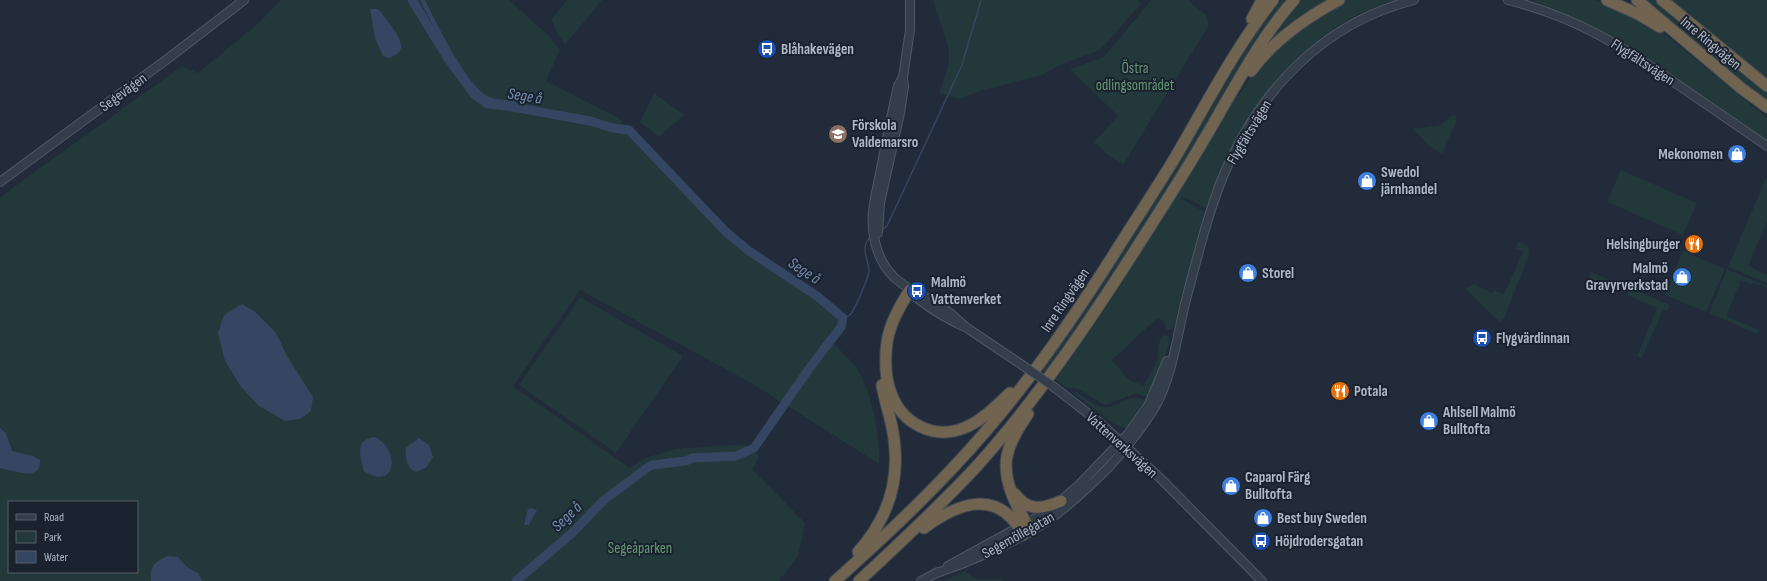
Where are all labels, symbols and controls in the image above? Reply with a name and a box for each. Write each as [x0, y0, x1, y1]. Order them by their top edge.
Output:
street label: Inre Ringvägen [1676, 12, 1745, 74]
street label: Flygfältsvägen [1607, 35, 1678, 90]
bus stop icon: Blåhakevägen [756, 38, 778, 60]
place label: Blåhakevägen [781, 40, 854, 59]
park label: Östra odlingsområdet [1096, 59, 1175, 95]
street label: Segevägen [96, 69, 151, 116]
water label: Sege å [506, 84, 544, 109]
street label: Flygfältsvägen [1223, 96, 1276, 168]
place label: Förskola Valdemarsro [852, 116, 918, 152]
school or university icon: Förskola Valdemarsro [827, 123, 849, 145]
shop icon: Mekonomen [1726, 143, 1748, 165]
place label: Mekonomen [1658, 145, 1723, 164]
place label: Swedol järnhandel [1380, 163, 1437, 199]
shop icon: Swedol järnhandel [1356, 170, 1378, 192]
restaurant icon: Helsingburger [1683, 233, 1705, 255]
place label: Helsingburger [1606, 235, 1680, 254]
water label: Sege å [784, 254, 824, 289]
place label: Malmö Gravyrverkstad [1586, 259, 1668, 295]
shop icon: Storel [1237, 262, 1259, 284]
street label: Inre Ringvägen [1037, 264, 1094, 336]
place label: Storel [1262, 264, 1294, 283]
shop icon: Malmö Gravyrverkstad [1671, 266, 1693, 288]
place label: Malmö Vattenverket [931, 273, 1001, 309]
bus stop icon: Malmö Vattenverket [906, 280, 928, 302]
bus stop icon: Flygvärdinnan [1471, 327, 1493, 349]
place label: Flygvärdinnan [1496, 329, 1570, 348]
restaurant icon: Potala [1329, 380, 1351, 402]
place label: Potala [1354, 382, 1388, 401]
place label: Ahlsell Malmö Bulltofta [1442, 403, 1516, 439]
street label: Vattenverksvägen [1082, 408, 1161, 483]
shop icon: Ahlsell Malmö Bulltofta [1418, 410, 1440, 432]
place label: Caparol Färg Bulltofta [1245, 468, 1311, 504]
shop icon: Caparol Färg Bulltofta [1220, 475, 1242, 497]
water label: Sege å [548, 498, 586, 536]
legend [8, 501, 138, 573]
shop icon: Best buy Sweden [1252, 507, 1274, 529]
street label: Segemöllegatan [979, 508, 1058, 563]
place label: Best buy Sweden [1277, 509, 1367, 528]
text: Road [44, 510, 64, 525]
text: Park [44, 530, 62, 545]
bus stop icon: Höjdrodersgatan [1250, 530, 1272, 552]
place label: Höjdrodersgatan [1275, 532, 1363, 551]
park label: Segeåparken [608, 539, 672, 558]
text: Water [44, 550, 68, 565]

